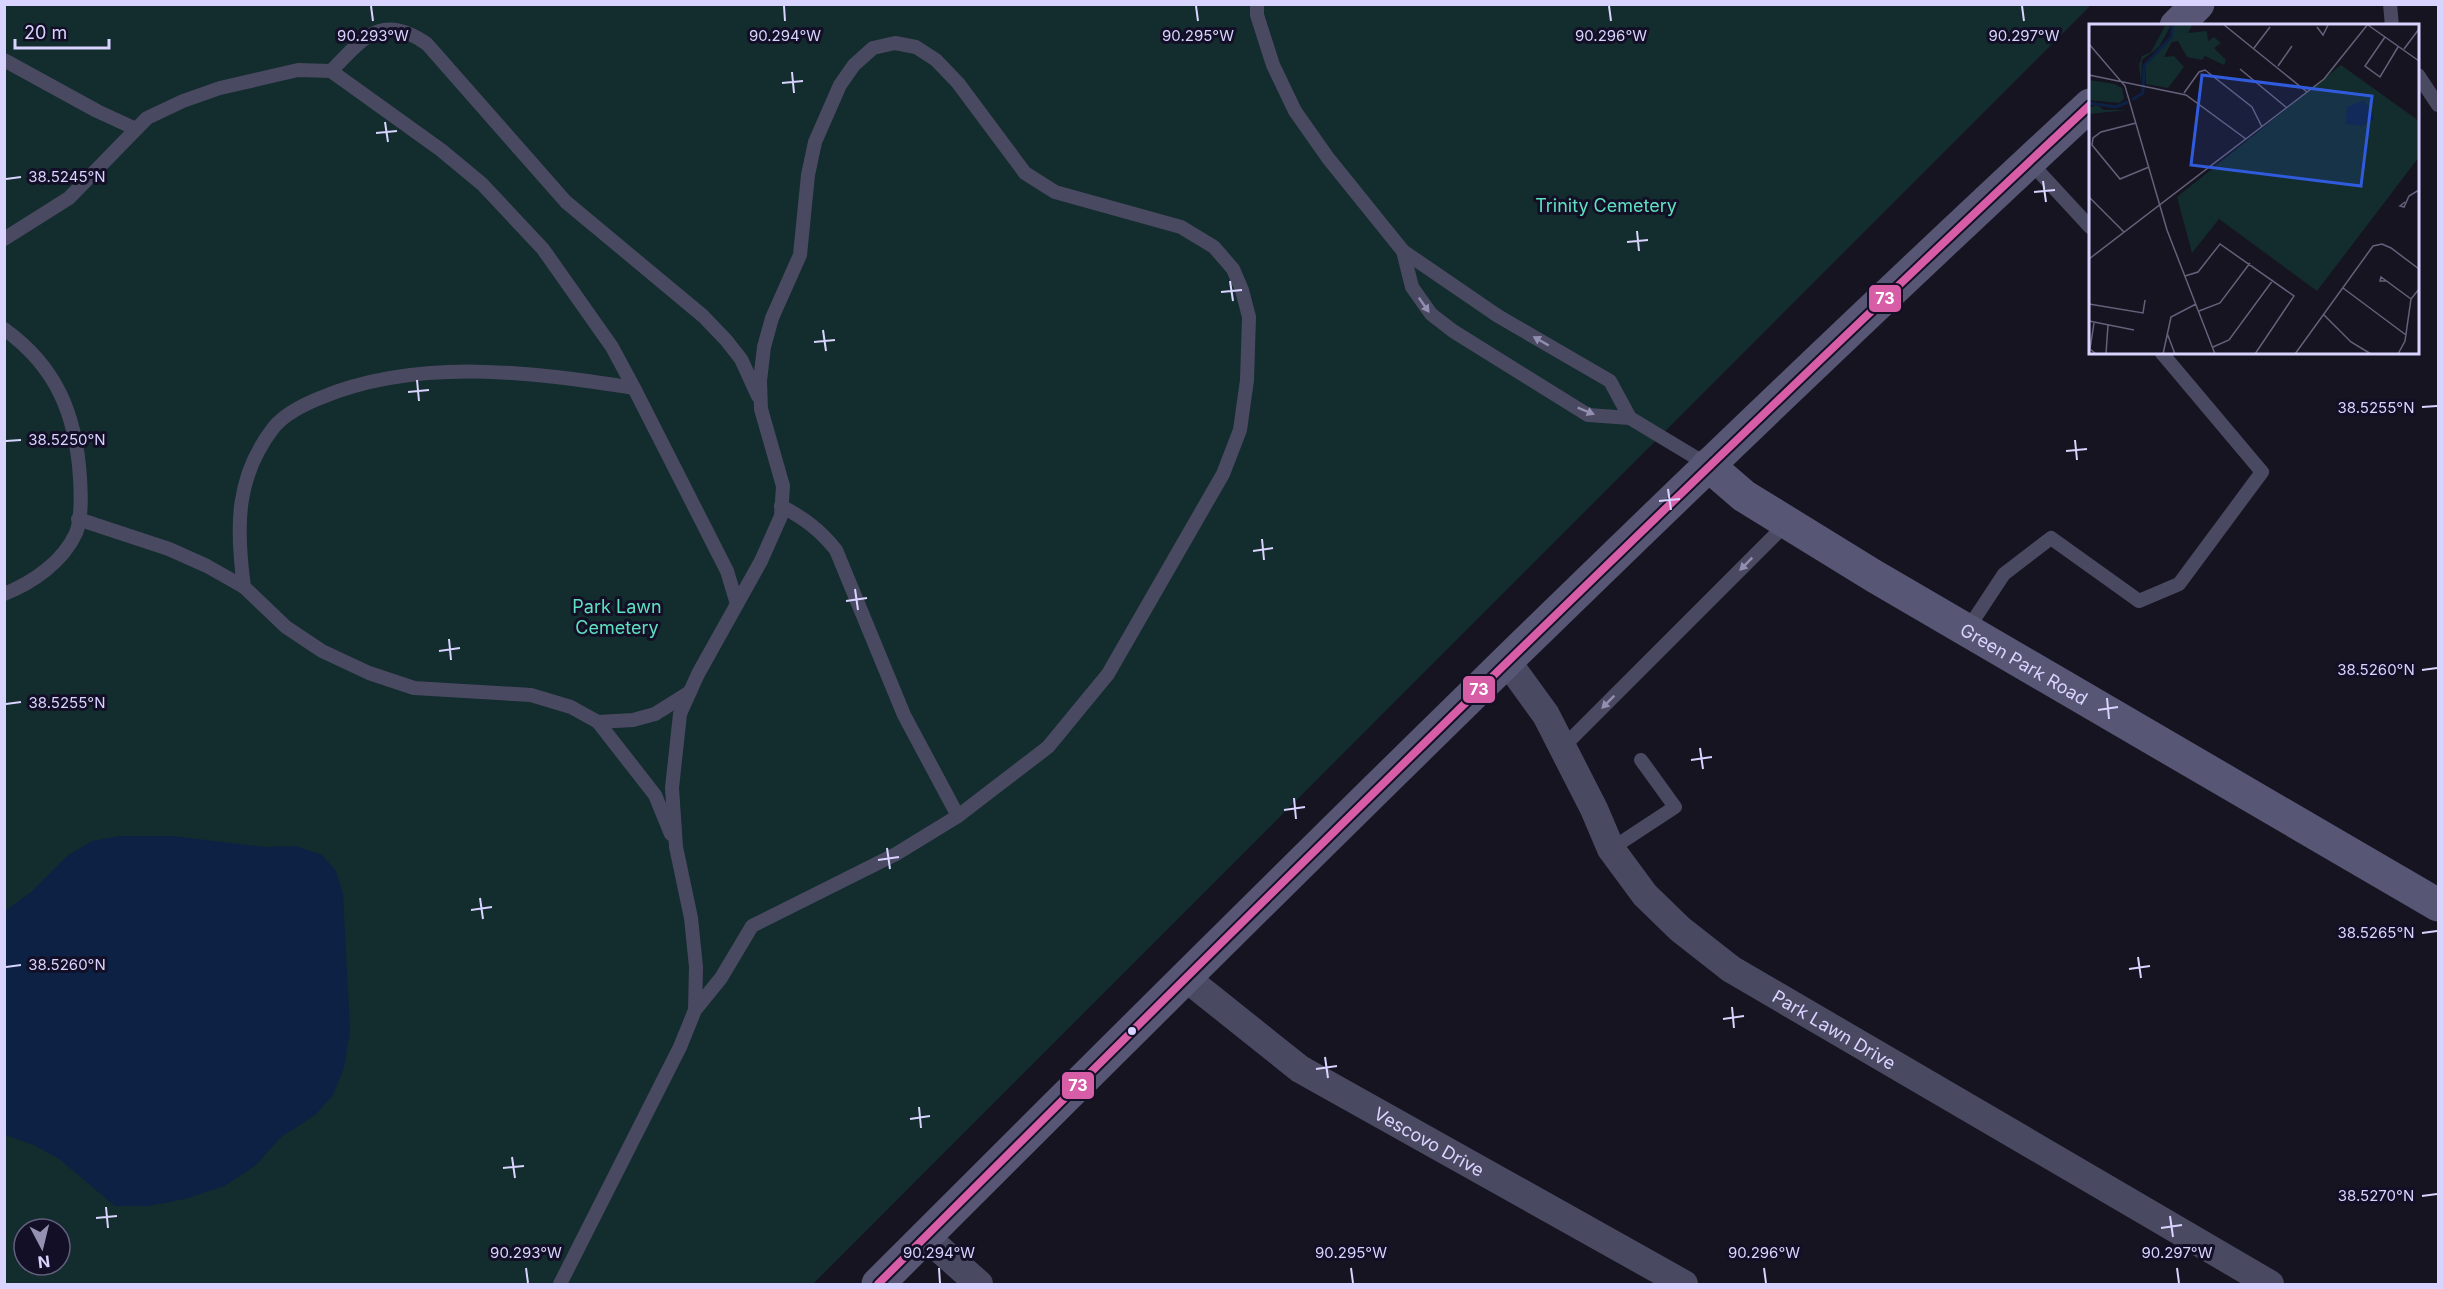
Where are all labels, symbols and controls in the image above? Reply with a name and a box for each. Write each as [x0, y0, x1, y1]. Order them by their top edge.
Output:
scale bar [15, 12, 110, 50]
text: 20 m [24, 22, 67, 43]
inset map [2089, 24, 2419, 354]
text: 90.293°W [337, 26, 409, 45]
text: 90.294°W [749, 26, 821, 45]
text: 90.295°W [1162, 26, 1234, 45]
text: 90.296°W [1575, 26, 1647, 45]
text: 90.297°W [1989, 26, 2060, 45]
text: 38.5245°N [28, 167, 106, 186]
park label: Trinity Cemetery [1535, 195, 1677, 216]
line badge: 73 [1868, 284, 1902, 313]
text: 73 [1875, 288, 1895, 308]
one-way arrow [1418, 297, 1430, 313]
one-way arrow [1532, 336, 1549, 346]
text: 38.5255°N [2338, 398, 2414, 417]
one-way arrow [1578, 407, 1596, 417]
text: 38.5250°N [28, 430, 106, 449]
one-way arrow [1738, 557, 1753, 571]
park label: Park Lawn Cemetery [572, 596, 662, 638]
street label: Green Park Road [1957, 618, 2092, 709]
text: 38.5260°N [2337, 660, 2415, 679]
line badge: 73 [1462, 675, 1496, 704]
text: 73 [1469, 679, 1489, 699]
text: 38.5255°N [29, 693, 105, 712]
one-way arrow [1601, 694, 1615, 708]
text: 38.5265°N [2337, 923, 2415, 942]
text: 38.5260°N [28, 955, 106, 974]
street label: Park Lawn Drive [1769, 985, 1900, 1073]
unlabelled marker [1126, 1025, 1138, 1037]
line badge: 73 [1061, 1071, 1095, 1100]
text: 73 [1068, 1075, 1088, 1095]
street label: Vescovo Drive [1371, 1102, 1488, 1180]
text: 38.5270°N [2338, 1186, 2414, 1205]
north arrow [12, 1217, 72, 1277]
text: 90.293°W [490, 1243, 562, 1262]
text: 90.294°W [903, 1243, 975, 1262]
text: 90.295°W [1315, 1243, 1387, 1262]
text: 90.296°W [1728, 1243, 1800, 1262]
text: 90.297°W [2142, 1243, 2213, 1262]
text: N [37, 1251, 51, 1273]

